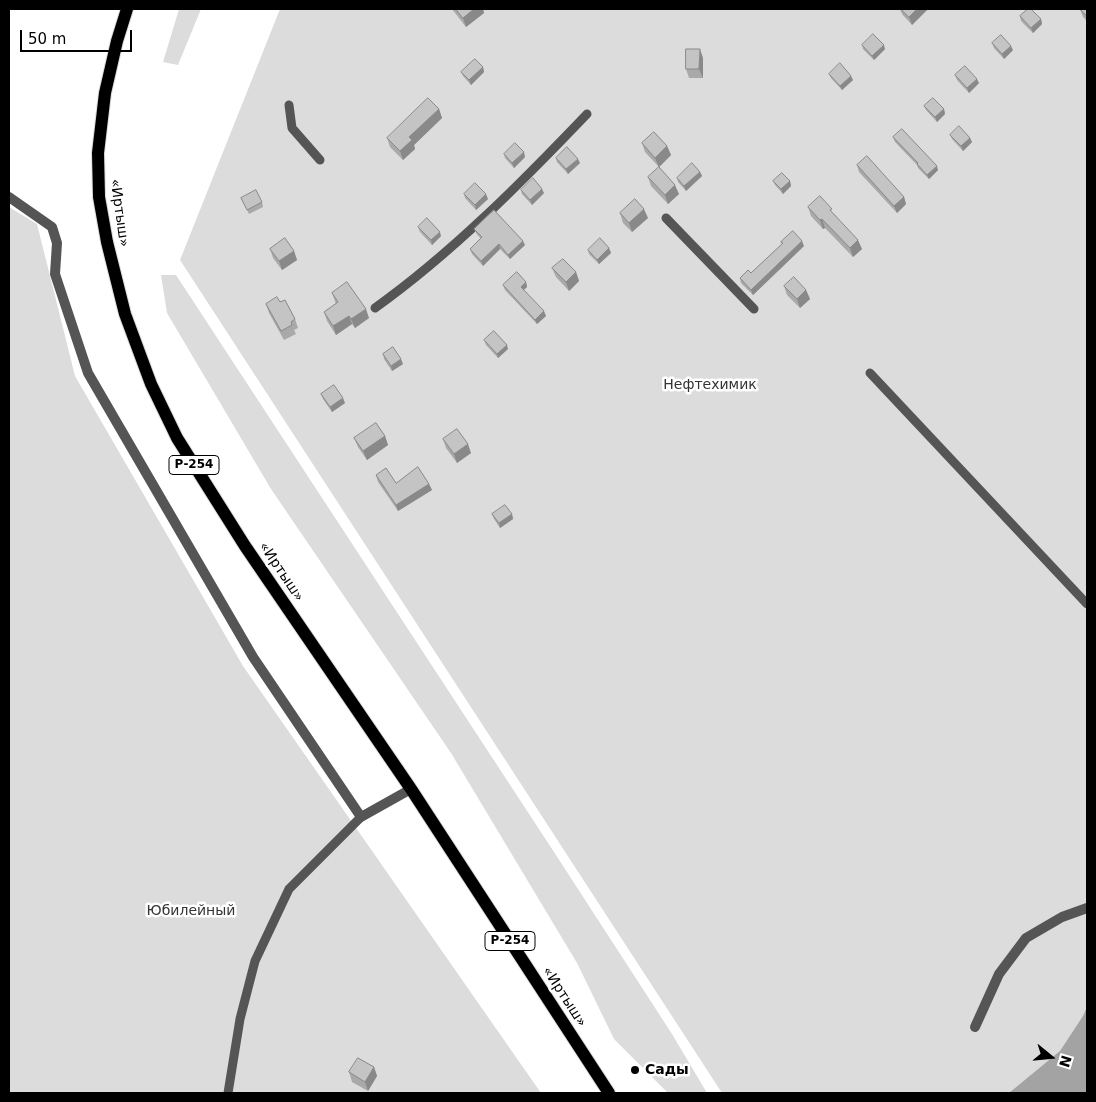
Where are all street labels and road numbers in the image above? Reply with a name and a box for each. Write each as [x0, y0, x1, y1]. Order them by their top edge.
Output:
street label: «Иртыш» [106, 178, 132, 248]
road number: Р-254 [169, 456, 219, 474]
street label: «Иртыш» [255, 539, 307, 605]
road number: Р-254 [485, 931, 535, 950]
street label: «Иртыш» [538, 964, 590, 1030]

